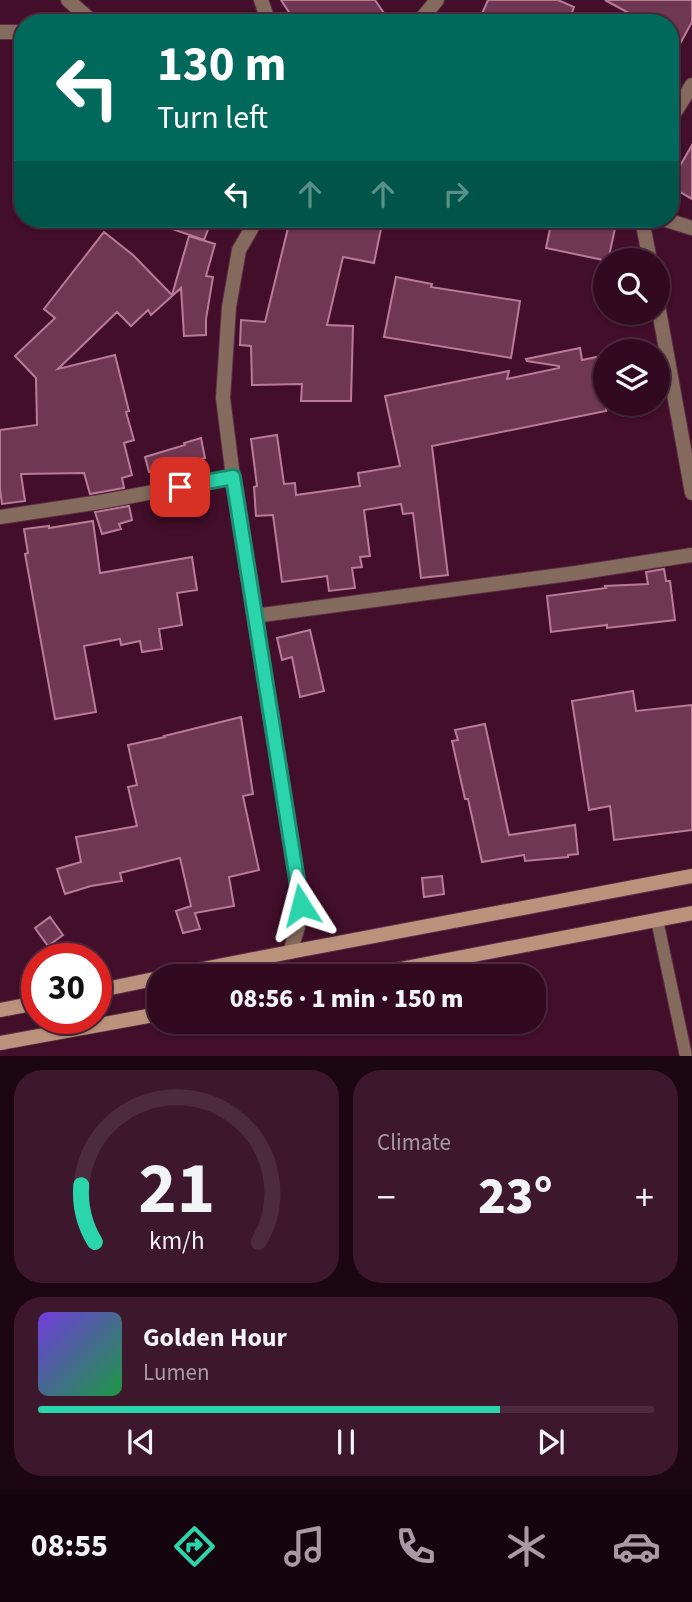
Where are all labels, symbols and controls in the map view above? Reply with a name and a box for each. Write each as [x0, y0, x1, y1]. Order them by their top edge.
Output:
text: 130 m [157, 30, 286, 100]
icon: left [42, 42, 133, 133]
text: Turn left [157, 95, 268, 141]
icon: left [218, 175, 256, 213]
icon: ahead [291, 175, 329, 213]
icon: ahead [364, 175, 402, 213]
icon: right [437, 175, 475, 213]
map controls [593, 248, 670, 416]
button: search [593, 248, 670, 325]
button: layers [593, 339, 670, 416]
pin [150, 457, 210, 517]
icon: arrive [161, 468, 199, 506]
position arrow [264, 868, 338, 942]
speed limit sign: 30 [21, 943, 112, 1034]
text: 08:56 · 1 min · 150 m [230, 980, 463, 1017]
text: Climate [377, 1126, 451, 1159]
text: 21 [138, 1138, 215, 1242]
text: 23° [478, 1160, 553, 1234]
text: − [377, 1171, 396, 1225]
text: + [635, 1171, 654, 1225]
text: km/h [149, 1223, 204, 1259]
text: Golden Hour [143, 1319, 287, 1356]
text: Lumen [143, 1356, 210, 1389]
icon: previous [122, 1423, 160, 1461]
icon: pause [327, 1423, 365, 1461]
icon: next [532, 1423, 570, 1461]
icon: directions [170, 1522, 219, 1571]
icon: music [280, 1522, 329, 1571]
icon: phone [391, 1522, 440, 1571]
icon: climate [502, 1522, 551, 1571]
icon: car [612, 1522, 661, 1571]
text: 08:55 [31, 1523, 108, 1569]

